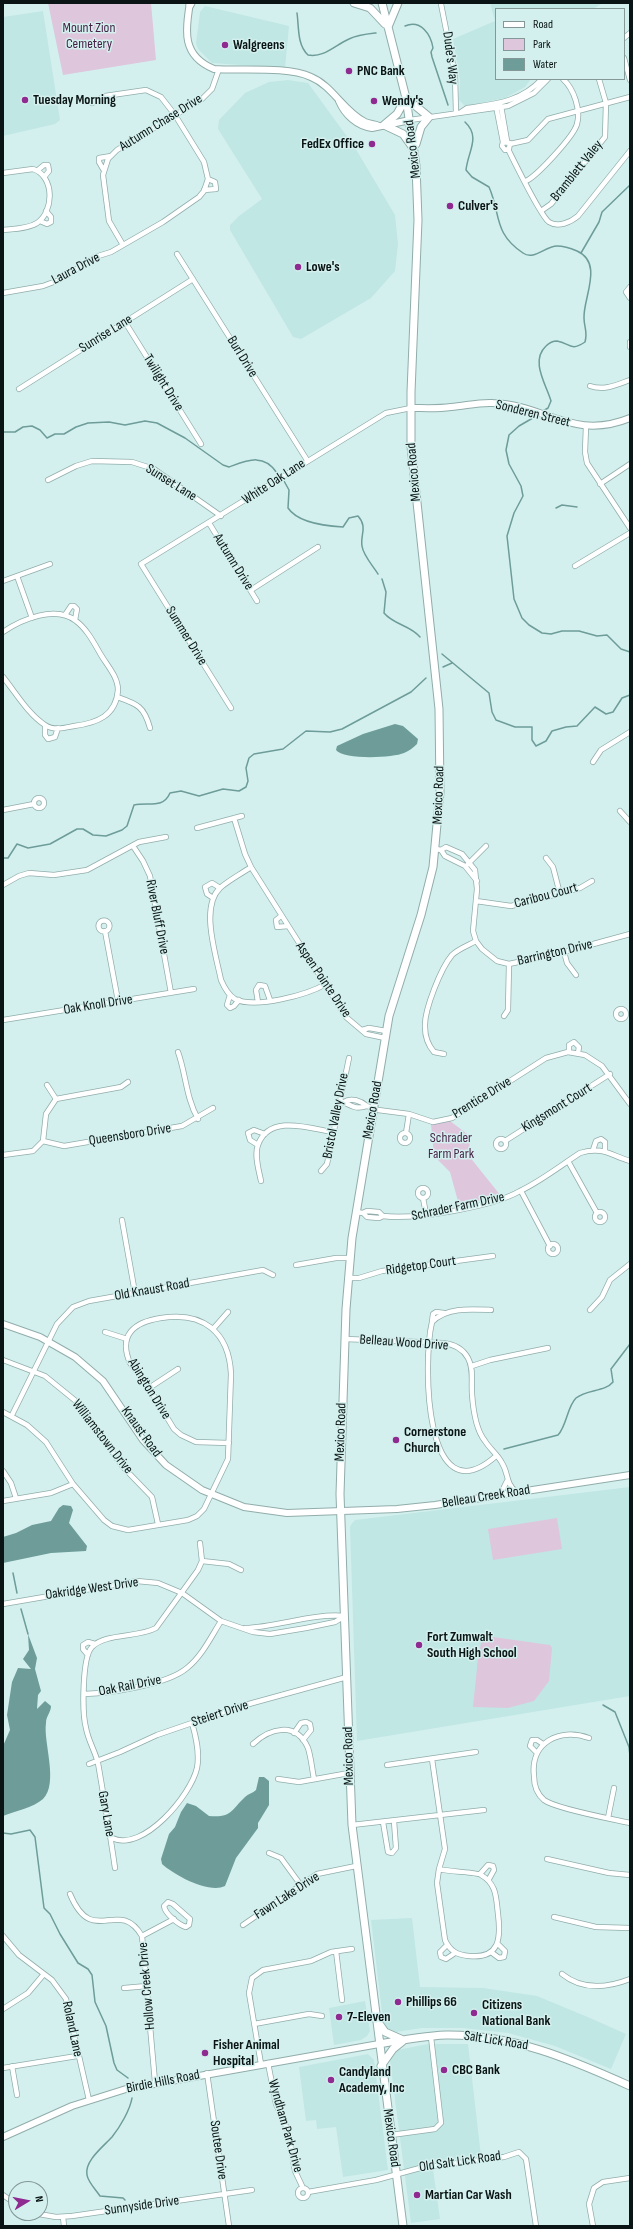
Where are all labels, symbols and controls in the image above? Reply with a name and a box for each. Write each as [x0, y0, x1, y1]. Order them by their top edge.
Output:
legend [495, 8, 625, 80]
text: Road [533, 17, 553, 32]
park label: Mount Zion Cemetery [63, 20, 115, 52]
street label: Dude's Way [438, 31, 462, 85]
place label: Walgreens [233, 37, 285, 53]
text: Park [533, 37, 551, 52]
marker: Walgreens [220, 40, 230, 50]
text: Water [533, 57, 557, 72]
place label: PNC Bank [357, 63, 405, 79]
marker: PNC Bank [344, 66, 354, 76]
street label: Autumn Chase Drive [116, 91, 206, 155]
place label: Tuesday Morning [33, 92, 116, 108]
place label: Wendy's [382, 93, 423, 109]
marker: Tuesday Morning [20, 95, 30, 105]
marker: Wendy's [369, 96, 379, 106]
street label: Mexico Road [401, 119, 425, 179]
place label: FedEx Office [301, 136, 364, 152]
street label: Bramblett Valey [547, 137, 607, 205]
marker: FedEx Office [367, 139, 377, 149]
place label: Culver's [458, 198, 498, 214]
marker: Culver's [445, 201, 455, 211]
street label: Laura Drive [49, 249, 103, 289]
place label: Lowe's [306, 259, 340, 275]
marker: Lowe's [293, 262, 303, 272]
street label: Sunrise Lane [76, 311, 136, 357]
street label: Burl Drive [223, 333, 261, 381]
street label: Twilight Drive [139, 352, 187, 414]
street label: Sonderen Street [494, 397, 572, 431]
street label: Mexico Road [403, 442, 425, 502]
street label: White Oak Lane [239, 455, 309, 509]
street label: Sunset Lane [142, 461, 200, 505]
street label: Autumn Drive [209, 531, 257, 593]
street label: Summer Drive [161, 604, 211, 668]
street label: Mexico Road [430, 765, 448, 825]
street label: River Bluff Drive [142, 878, 172, 956]
street label: Caribou Court [512, 879, 580, 913]
street label: Barrington Drive [516, 936, 594, 970]
street label: Aspen Pointe Drive [292, 939, 354, 1021]
street label: Oak Knoll Drive [62, 991, 134, 1019]
street label: Bristol Valley Drive [319, 1072, 353, 1160]
street label: Prentice Drive [450, 1073, 514, 1123]
street label: Mexico Road [360, 1080, 386, 1140]
street label: Kingsmont Court [519, 1080, 595, 1136]
street label: Queensboro Drive [88, 1120, 172, 1150]
park label: Schrader Farm Park [428, 1130, 474, 1162]
street label: Schrader Farm Drive [410, 1189, 506, 1225]
street label: Ridgetop Court [385, 1253, 457, 1279]
street label: Old Knaust Road [113, 1275, 191, 1305]
street label: Belleau Wood Drive [359, 1332, 449, 1354]
street label: Abington Drive [124, 1355, 174, 1423]
street label: Williamstown Drive [68, 1397, 136, 1477]
street label: Mexico Road [332, 1402, 350, 1462]
street label: Knaust Road [117, 1403, 165, 1461]
place label: Cornerstone Church [404, 1424, 466, 1456]
marker: Cornerstone Church [391, 1435, 401, 1445]
street label: Belleau Creek Road [441, 1482, 531, 1512]
street label: Oakridge West Drive [44, 1574, 140, 1604]
place label: Fort Zumwalt South High School [427, 1629, 517, 1662]
marker: Fort Zumwalt South High School [414, 1640, 424, 1650]
street label: Oak Rail Drive [97, 1672, 163, 1700]
street label: Steiert Drive [189, 1697, 251, 1731]
street label: Mexico Road [340, 1727, 358, 1785]
street label: Gary Lane [94, 1790, 118, 1838]
street label: Fawn Lake Drive [251, 1869, 323, 1923]
street label: Hollow Creek Drive [135, 1942, 159, 2030]
place label: Phillips 66 [406, 1994, 457, 2010]
marker: Phillips 66 [393, 1997, 403, 2007]
place label: Citizens National Bank [482, 1997, 550, 2030]
street label: Roland Lane [58, 2000, 86, 2058]
marker: Citizens National Bank [469, 2008, 479, 2018]
place label: 7-Eleven [347, 2009, 390, 2025]
marker: 7-Eleven [334, 2012, 344, 2022]
street label: Salt Lick Road [463, 2028, 529, 2054]
place label: Fisher Animal Hospital [213, 2037, 280, 2070]
marker: Fisher Animal Hospital [200, 2048, 210, 2058]
place label: CBC Bank [452, 2062, 500, 2078]
place label: Candyland Academy, Inc [339, 2064, 405, 2096]
marker: CBC Bank [439, 2065, 449, 2075]
street label: Birdie Hills Road [125, 2067, 201, 2097]
marker: Candyland Academy, Inc [326, 2075, 336, 2085]
street label: Wyndham Park Drive [264, 2078, 306, 2174]
street label: Mexico Road [379, 2108, 403, 2168]
street label: Soutee Drive [206, 2119, 230, 2181]
street label: Old Salt Lick Road [418, 2148, 502, 2176]
north arrow [8, 2181, 48, 2221]
place label: Martian Car Wash [425, 2187, 512, 2203]
marker: Martian Car Wash [412, 2190, 422, 2200]
street label: Sunnyside Drive [104, 2192, 180, 2220]
text: N [32, 2195, 46, 2203]

